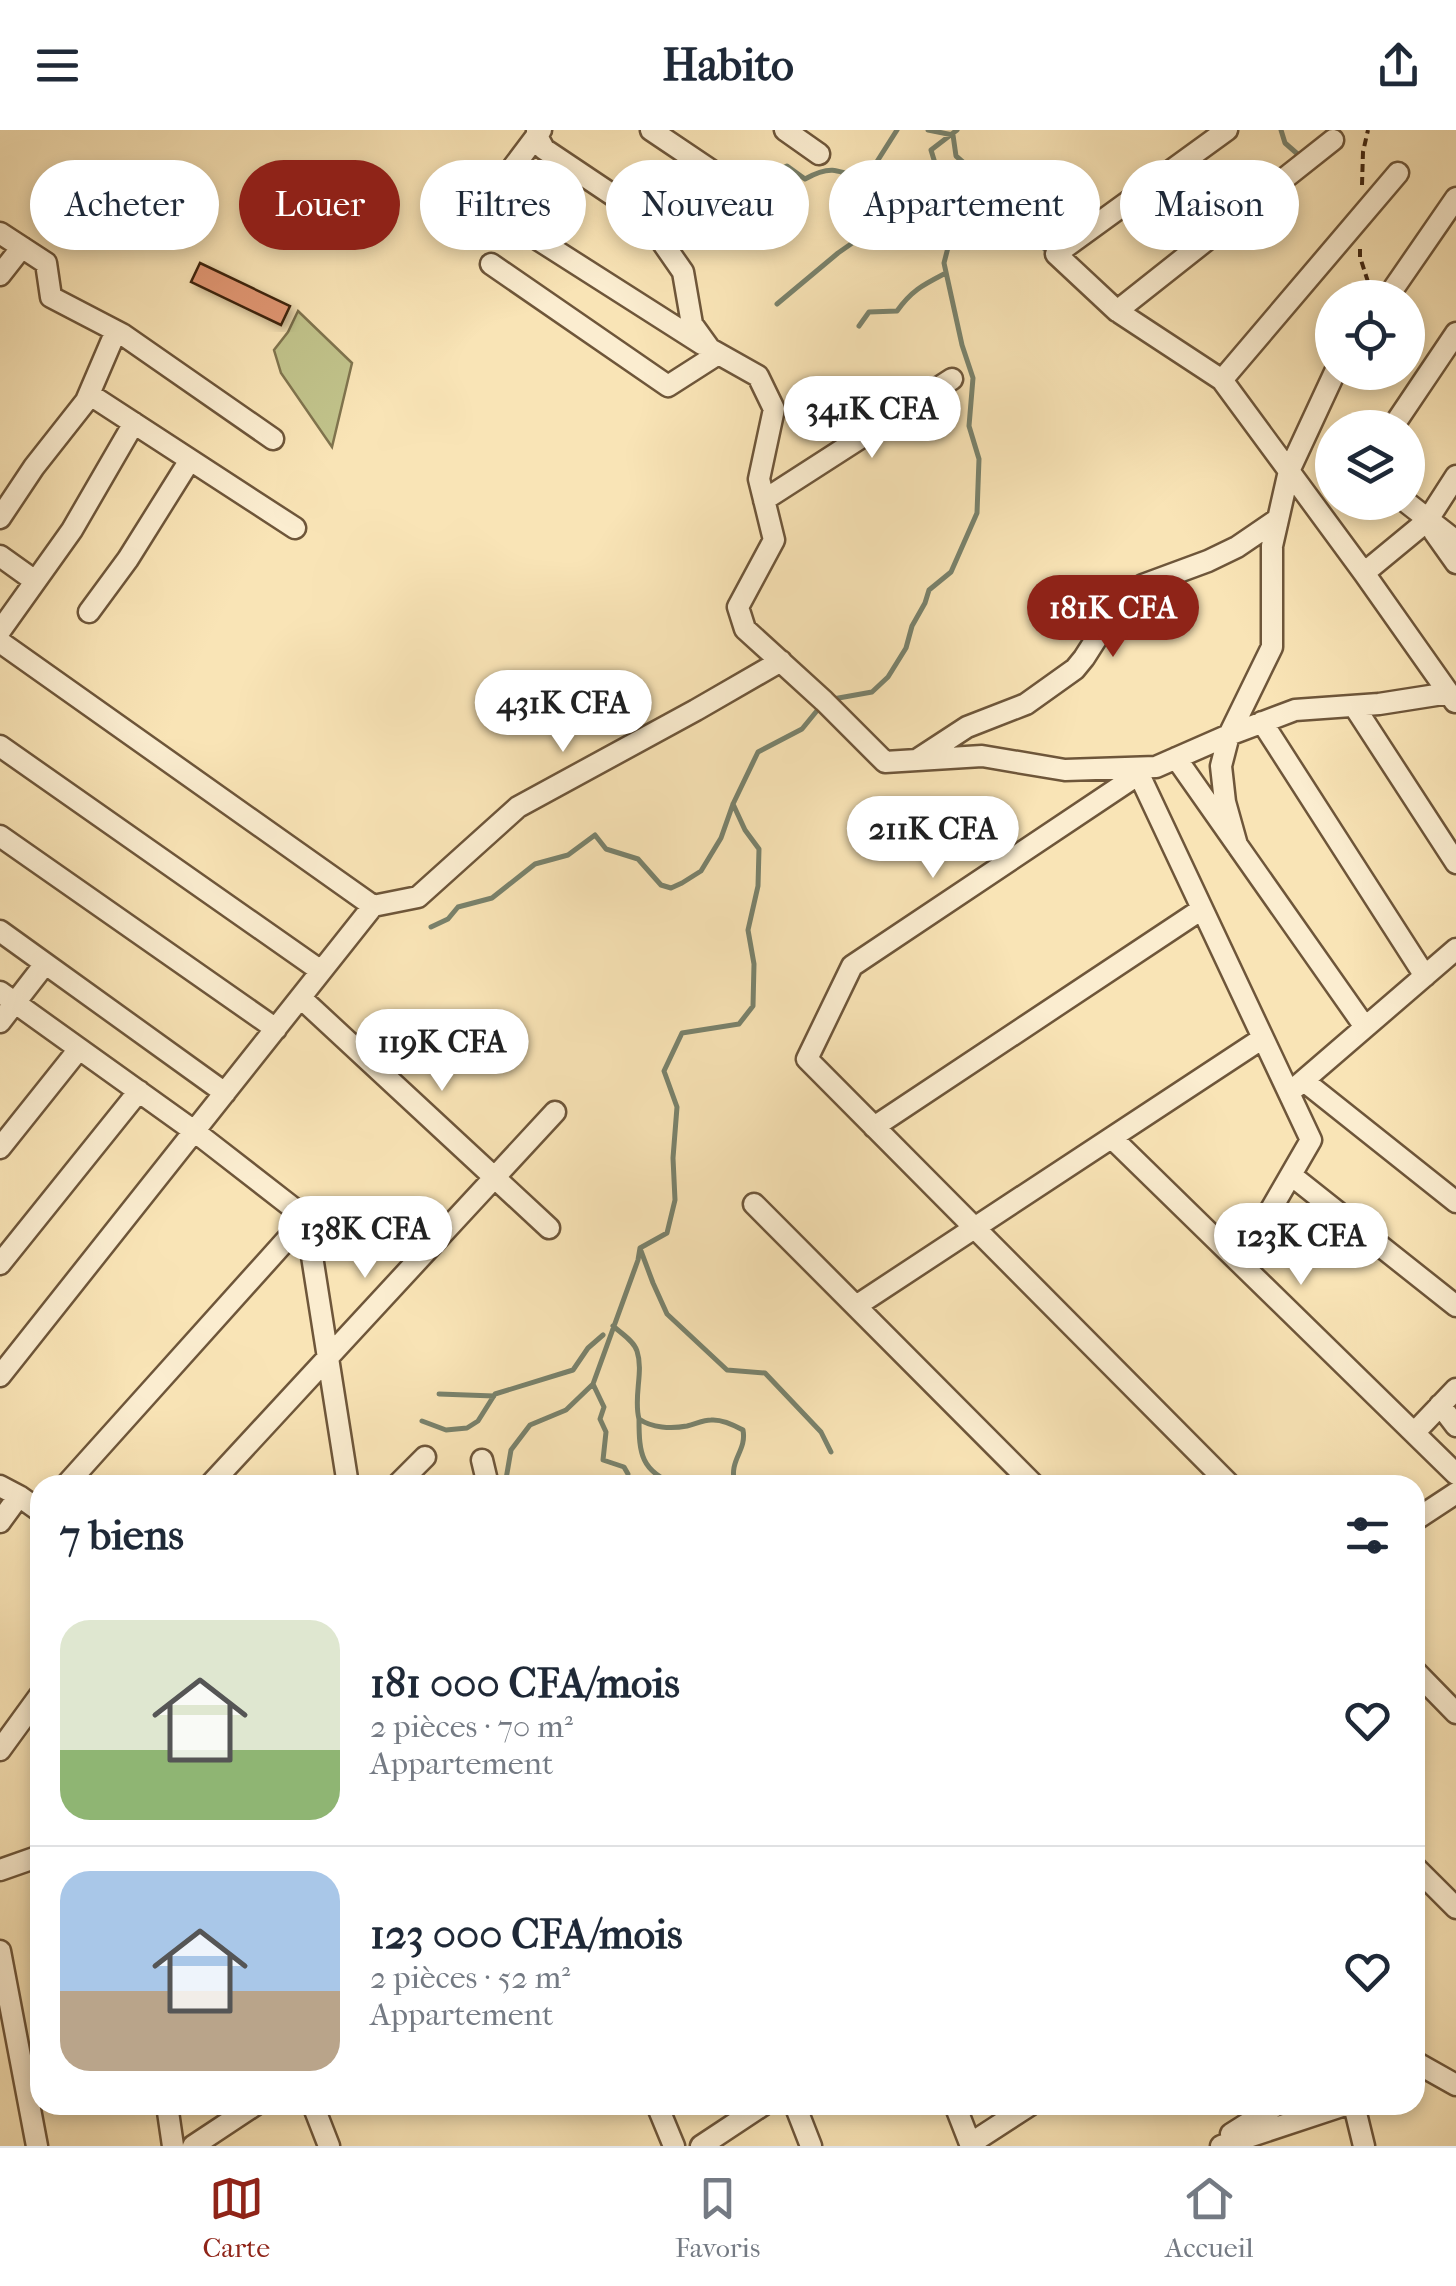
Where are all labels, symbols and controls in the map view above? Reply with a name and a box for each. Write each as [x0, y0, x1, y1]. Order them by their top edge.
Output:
icon: menu [30, 38, 85, 93]
icon: share [1371, 38, 1426, 93]
text: Habito [662, 39, 794, 92]
chip: Acheter [30, 160, 219, 250]
chip: Louer [239, 160, 400, 250]
chip: Filtres [420, 160, 586, 250]
chip: Nouveau [606, 160, 809, 250]
chip: Appartement [829, 160, 1100, 250]
chip: Maison [1120, 160, 1299, 250]
map controls [1315, 280, 1425, 520]
button: locate [1315, 280, 1425, 390]
pin: 341K CFA [769, 376, 975, 461]
text: 341K CFA [806, 390, 938, 427]
button: layers [1315, 410, 1425, 520]
pin: 181K CFA [1010, 575, 1216, 660]
text: 181K CFA [1049, 589, 1177, 626]
pin: 431K CFA [460, 670, 666, 755]
text: 431K CFA [497, 684, 629, 721]
pin: 211K CFA [830, 796, 1036, 881]
text: 211K CFA [869, 810, 997, 847]
pin: 119K CFA [339, 1009, 545, 1094]
text: 119K CFA [378, 1023, 506, 1060]
pin: 138K CFA [262, 1196, 468, 1281]
pin: 123K CFA [1198, 1203, 1404, 1288]
text: 138K CFA [300, 1210, 430, 1247]
text: 123K CFA [1236, 1217, 1366, 1254]
icon: filters [1340, 1508, 1395, 1563]
text: 7 biens [60, 1511, 184, 1560]
text: 181 000 CFA/mois [370, 1659, 680, 1708]
icon: home [140, 1660, 260, 1780]
icon: heart [1340, 1693, 1395, 1748]
text: 2 pièces · 70 m² [370, 1708, 573, 1745]
text: Appartement [370, 1745, 553, 1782]
text: 123 000 CFA/mois [370, 1910, 683, 1959]
icon: home [140, 1911, 260, 2031]
icon: heart [1340, 1944, 1395, 1999]
text: 2 pièces · 52 m² [370, 1959, 570, 1996]
text: Appartement [370, 1996, 553, 2033]
tab: Carte [202, 2171, 270, 2264]
tab: Favoris [675, 2171, 760, 2264]
tab: Accueil [1165, 2171, 1254, 2264]

